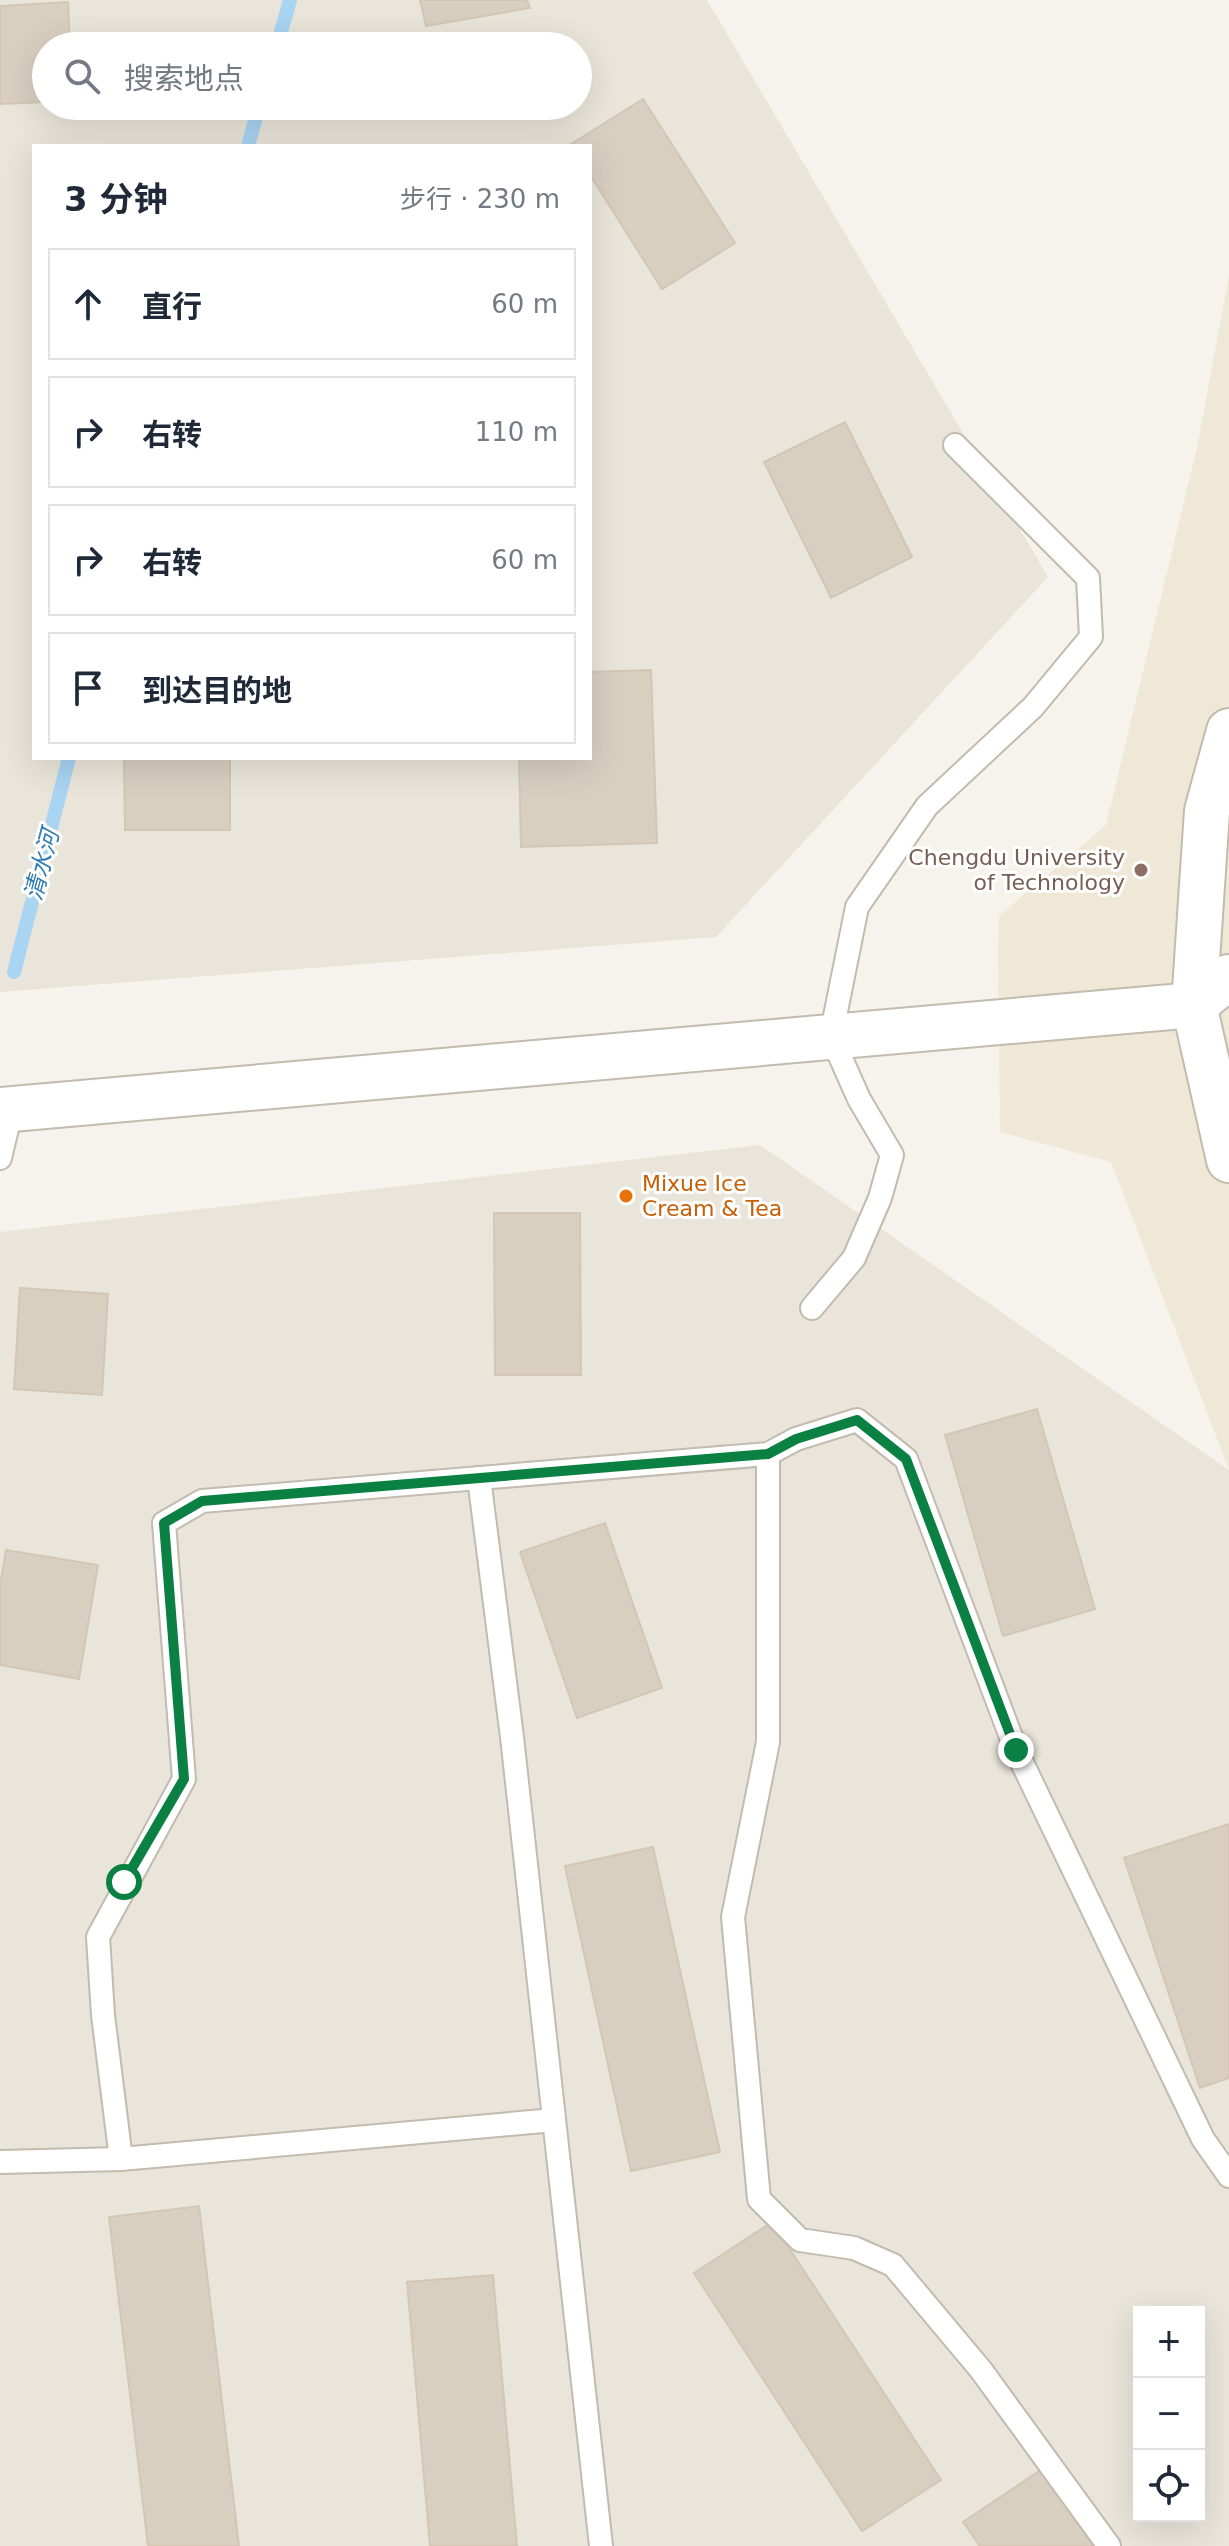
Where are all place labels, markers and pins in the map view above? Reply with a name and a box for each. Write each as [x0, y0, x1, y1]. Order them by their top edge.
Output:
place label: Chengdu University of Technology [908, 845, 1125, 895]
marker: Chengdu University of Technology [1132, 861, 1150, 879]
place label: Mixue Ice Cream & Tea [642, 1171, 782, 1221]
marker: Mixue Ice Cream & Tea [617, 1187, 635, 1205]

